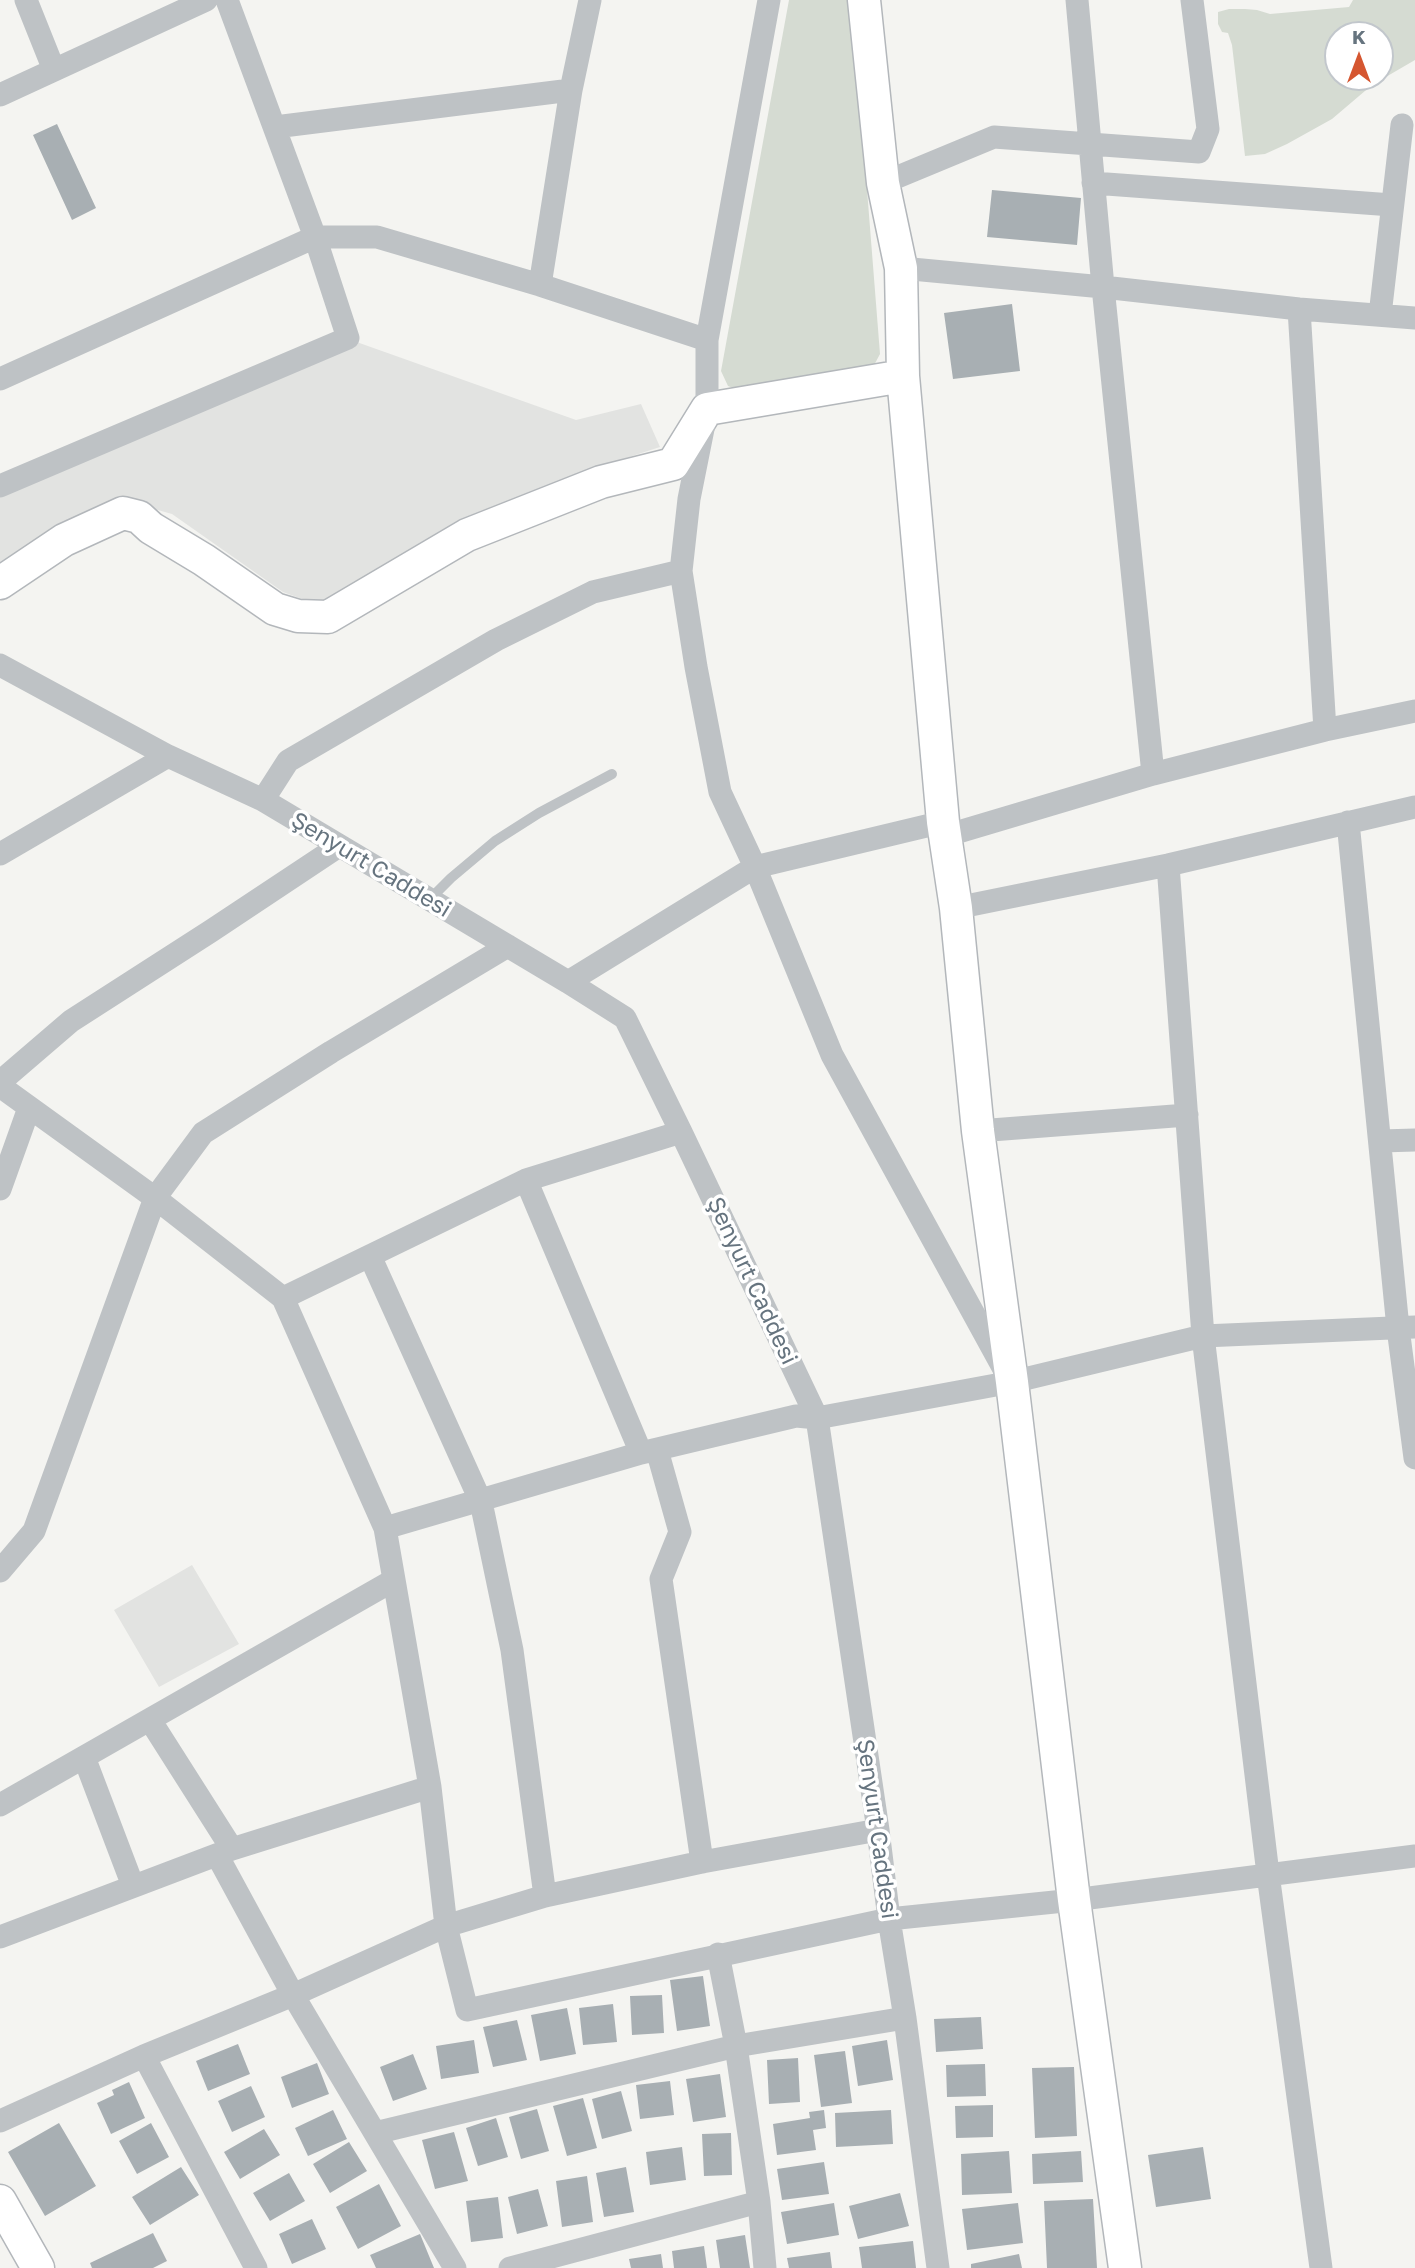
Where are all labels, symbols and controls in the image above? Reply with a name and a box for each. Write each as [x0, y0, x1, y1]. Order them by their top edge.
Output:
north arrow [1324, 21, 1394, 91]
text: K [1352, 25, 1366, 48]
street label: Şenyurt Caddesi [286, 806, 456, 924]
street label: Şenyurt Caddesi [701, 1193, 803, 1369]
street label: Şenyurt Caddesi [851, 1737, 903, 1921]

